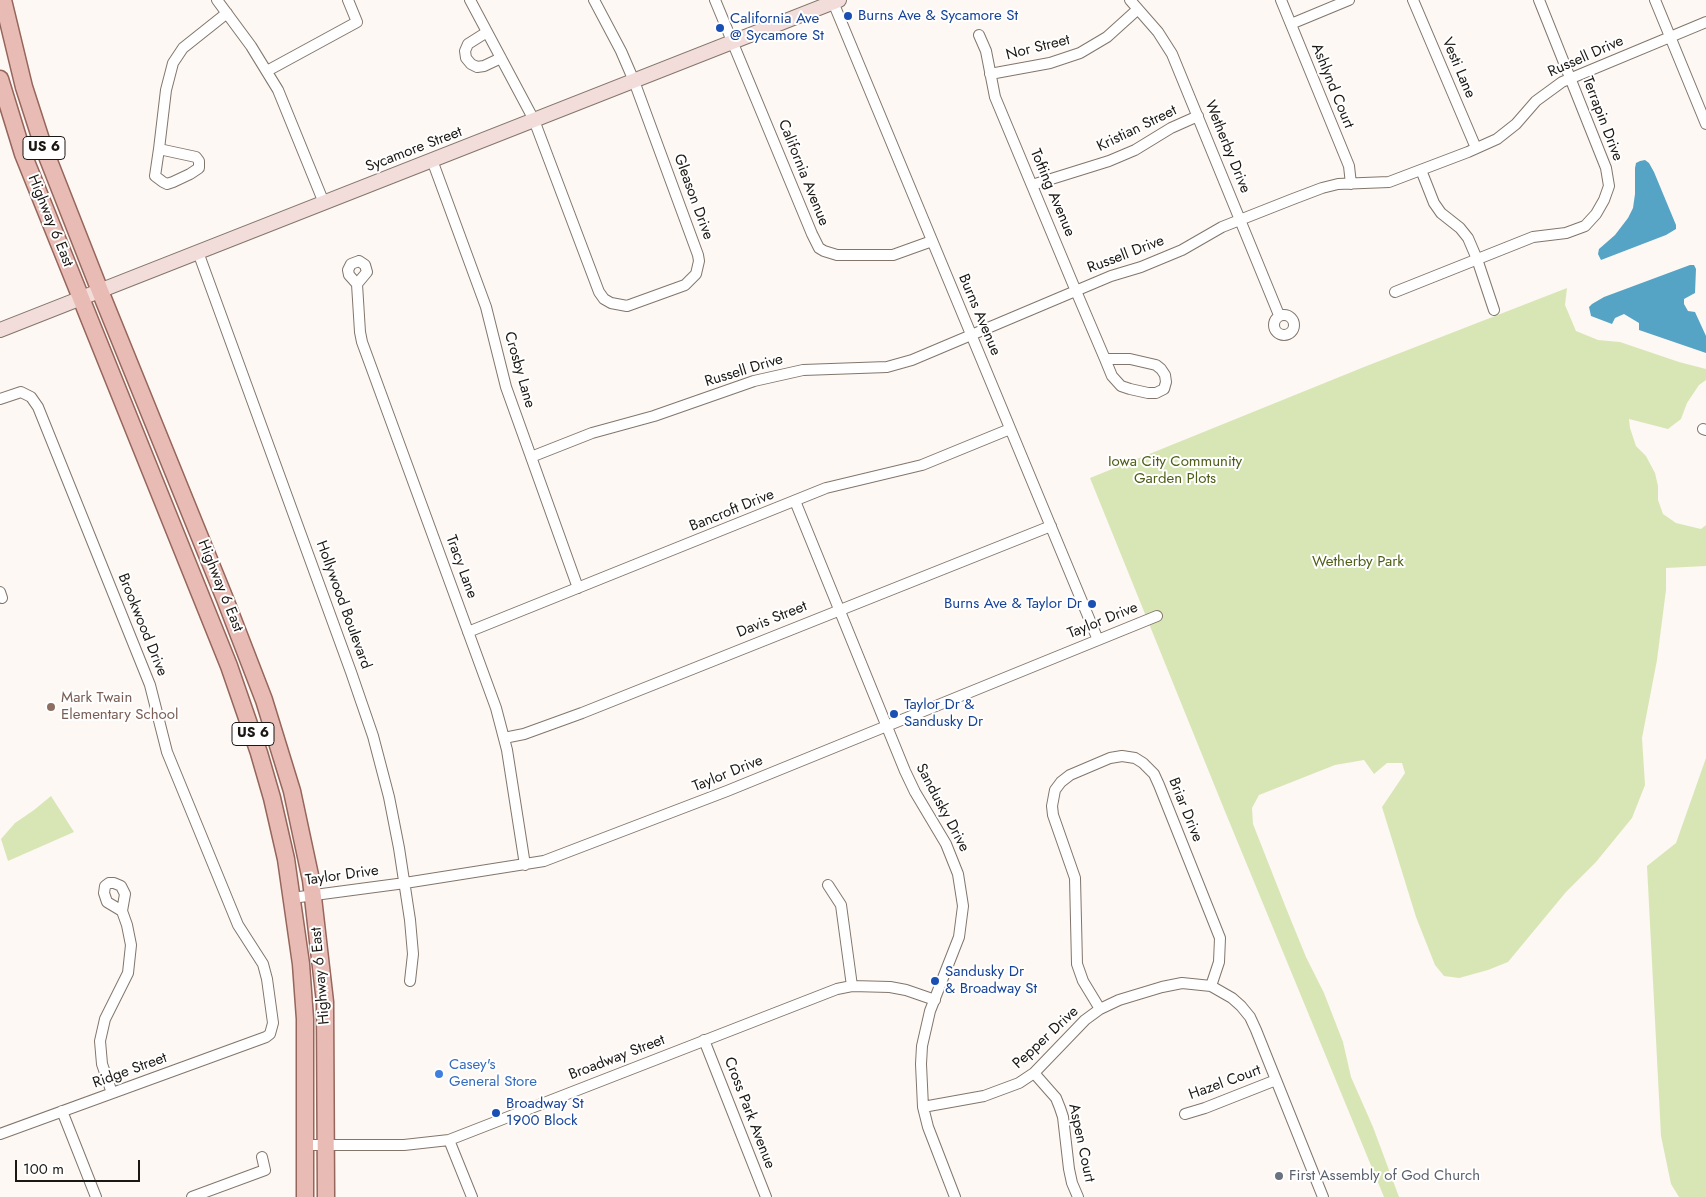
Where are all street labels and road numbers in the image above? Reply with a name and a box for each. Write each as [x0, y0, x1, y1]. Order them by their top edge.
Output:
street label: Nor Street [1004, 31, 1072, 65]
street label: Russell Drive [1545, 32, 1627, 82]
street label: Vesti Lane [1437, 35, 1479, 101]
street label: Ashlynd Court [1307, 41, 1357, 131]
street label: Terrapin Drive [1578, 74, 1626, 164]
street label: Wetherby Drive [1200, 98, 1254, 196]
street label: Kristian Street [1094, 102, 1180, 156]
street label: California Avenue [774, 117, 832, 229]
street label: Sycamore Street [363, 123, 465, 177]
road number: US 6 [23, 136, 65, 160]
street label: Tofting Avenue [1026, 147, 1078, 239]
street label: Gleason Drive [669, 152, 717, 242]
street label: Highway 6 East [23, 172, 77, 270]
street label: Russell Drive [1085, 232, 1167, 278]
street label: Burns Avenue [954, 272, 1004, 358]
street label: Crosby Lane [500, 330, 538, 410]
street label: Russell Drive [703, 351, 785, 391]
street label: Bancroft Drive [687, 486, 777, 536]
street label: Tracy Lane [441, 533, 481, 601]
street label: Highway 6 East [193, 537, 247, 635]
street label: Hollywood Boulevard [311, 538, 375, 672]
street label: Brookwood Drive [113, 571, 171, 679]
street label: Davis Street [734, 598, 810, 642]
street label: Taylor Drive [1065, 599, 1141, 643]
road number: US 6 [232, 722, 274, 746]
street label: Taylor Drive [690, 752, 766, 796]
street label: Sandusky Drive [911, 761, 973, 855]
street label: Briar Drive [1164, 775, 1206, 845]
street label: Taylor Drive [304, 862, 380, 890]
street label: Highway 6 East [308, 927, 334, 1025]
street label: Pepper Drive [1009, 1003, 1083, 1073]
street label: Broadway Street [566, 1031, 668, 1085]
street label: Ridge Street [91, 1049, 169, 1093]
street label: Cross Park Avenue [719, 1055, 779, 1171]
street label: Hazel Court [1187, 1062, 1263, 1104]
street label: Aspen Court [1064, 1102, 1098, 1184]

